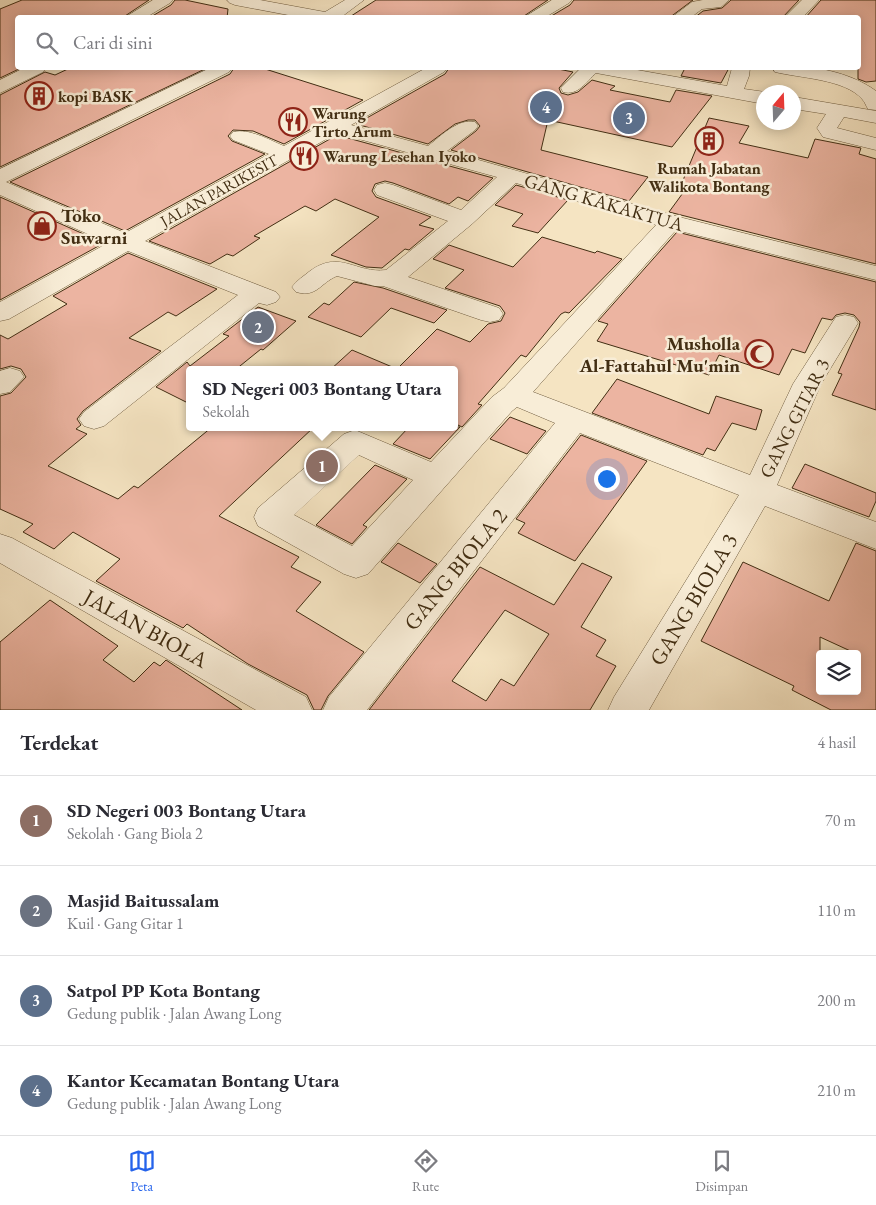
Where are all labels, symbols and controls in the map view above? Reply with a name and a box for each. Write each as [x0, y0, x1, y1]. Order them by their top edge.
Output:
search box [15, 15, 861, 70]
icon: search [33, 29, 61, 57]
text: Cari di sini [73, 30, 152, 55]
building icon: kopi BASK [24, 81, 54, 111]
north arrow [756, 85, 801, 130]
place label: kopi BASK [58, 86, 134, 107]
pin: 4 [530, 88, 562, 126]
pin: 3 [613, 99, 645, 137]
place label: Warung Tirto Arum [312, 103, 392, 142]
restaurant icon: Warung Tirto Arum [278, 107, 308, 137]
building icon: Rumah Jabatan Walikota Bontang [694, 126, 724, 156]
restaurant icon: Warung Lesehan Iyoko [289, 141, 319, 171]
place label: Warung Lesehan Iyoko [323, 146, 476, 167]
street label: JALAN PARIKESIT [155, 149, 282, 233]
place label: Rumah Jabatan Walikota Bontang [649, 158, 770, 197]
street label: GANG KAKAKTUA [521, 168, 687, 237]
place label: Toko Suwarni [61, 203, 128, 250]
shop icon: Toko Suwarni [27, 211, 57, 241]
pin: 2 [242, 308, 274, 346]
place label: Musholla Al-Fattahul Mu'min [578, 331, 741, 378]
mosque icon: Musholla Al-Fattahul Mu'min [744, 339, 774, 369]
street label: GANG GITAR 3 [754, 354, 835, 482]
popup [186, 366, 458, 431]
text: SD Negeri 003 Bontang Utara [202, 376, 442, 401]
text: Sekolah [202, 401, 250, 422]
pin: 1 [306, 447, 338, 485]
your location [594, 466, 620, 492]
street label: GANG BIOLA 2 [397, 502, 514, 636]
street label: GANG BIOLA 3 [643, 528, 744, 671]
street label: JALAN BIOLA [77, 581, 214, 675]
map controls [816, 650, 861, 695]
button: layers [816, 650, 861, 695]
text: Terdekat [20, 729, 98, 756]
text: 4 hasil [818, 732, 856, 753]
text: SD Negeri 003 Bontang Utara [67, 798, 306, 823]
text: 1 [32, 810, 40, 831]
text: 70 m [825, 810, 856, 831]
text: Sekolah · Gang Biola 2 [67, 823, 203, 844]
text: Masjid Baitussalam [67, 888, 219, 913]
text: 2 [32, 900, 40, 921]
text: 110 m [817, 900, 856, 921]
text: Kuil · Gang Gitar 1 [67, 913, 184, 934]
text: Satpol PP Kota Bontang [67, 978, 260, 1003]
text: 3 [32, 990, 40, 1011]
text: 200 m [817, 990, 856, 1011]
text: Gedung publik · Jalan Awang Long [67, 1003, 282, 1024]
text: Kantor Kecamatan Bontang Utara [67, 1068, 339, 1093]
text: 4 [32, 1080, 40, 1101]
text: 210 m [817, 1080, 856, 1101]
text: Gedung publik · Jalan Awang Long [67, 1093, 282, 1114]
tab: Peta [128, 1147, 156, 1195]
tab: Rute [412, 1147, 440, 1195]
tab: Disimpan [695, 1147, 748, 1195]

